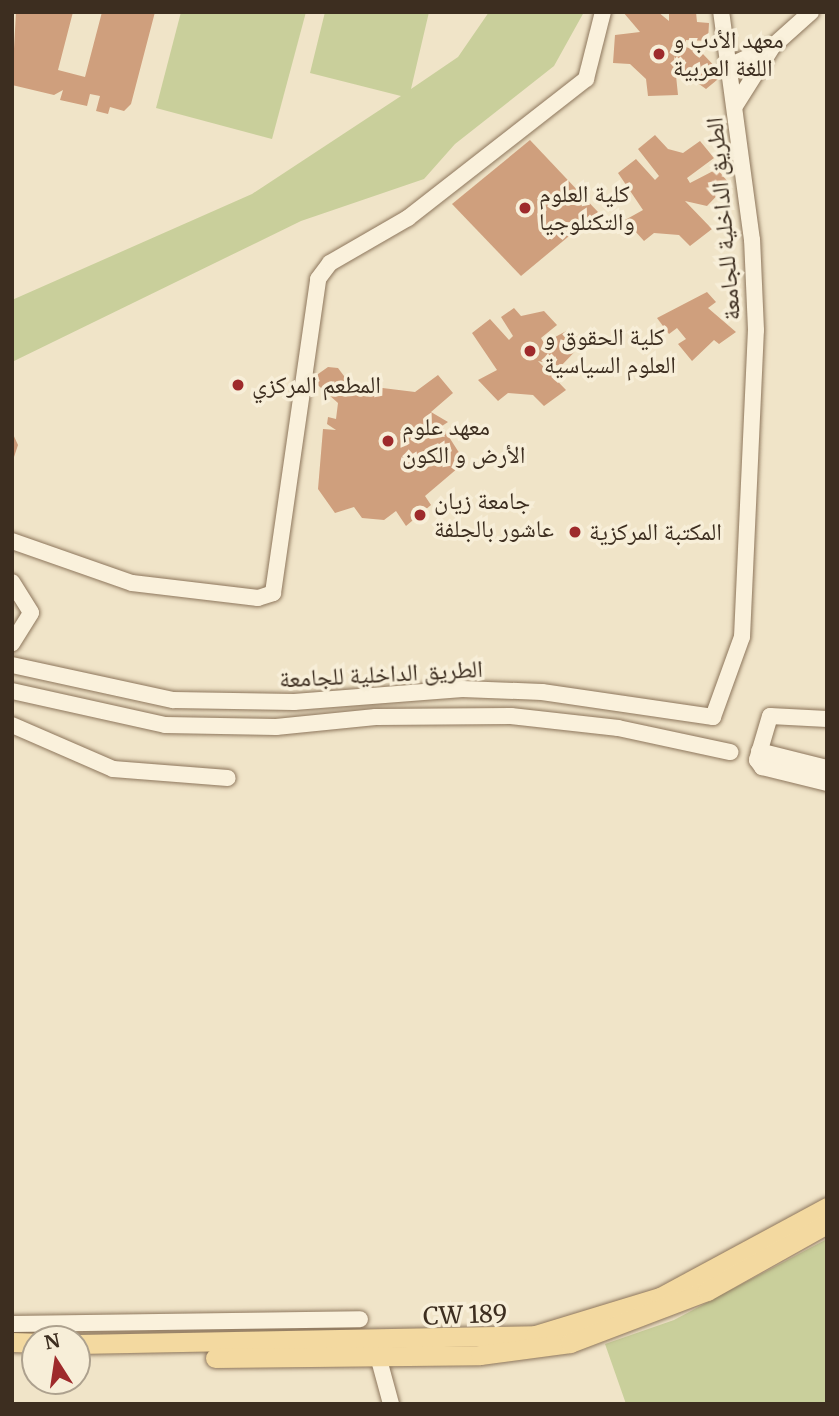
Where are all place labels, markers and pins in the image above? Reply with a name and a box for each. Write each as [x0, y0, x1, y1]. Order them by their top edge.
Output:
place label: معهد الأدب و اللغة العربية [673, 26, 784, 82]
marker: معهد الأدب و اللغة العربية [651, 46, 667, 62]
place label: كلية العلوم والتكنلوجيا [539, 180, 635, 236]
marker: كلية العلوم والتكنلوجيا [517, 200, 533, 216]
place label: كلية الحقوق و العلوم السياسية [544, 323, 676, 379]
marker: كلية الحقوق و العلوم السياسية [522, 343, 538, 359]
place label: المطعم المركزي [252, 371, 381, 399]
marker: المطعم المركزي [230, 377, 246, 393]
place label: معهد علوم الأرض و الكون [402, 413, 525, 469]
marker: معهد علوم الأرض و الكون [380, 433, 396, 449]
place label: جامعة زيان عاشور بالجلفة [434, 487, 554, 543]
marker: جامعة زيان عاشور بالجلفة [412, 507, 428, 523]
place label: المكتبة المركزية [589, 518, 722, 546]
marker: المكتبة المركزية [567, 524, 583, 540]

